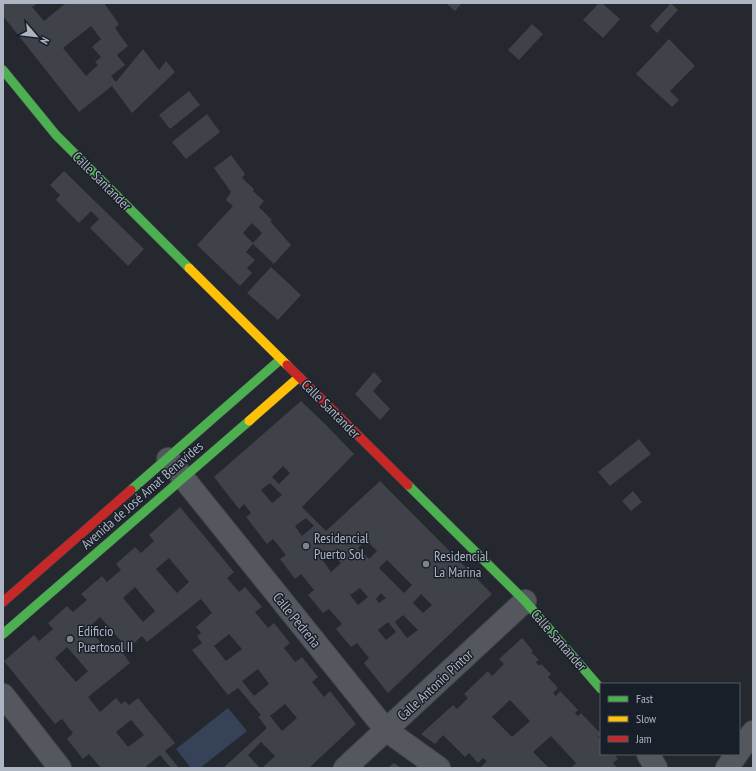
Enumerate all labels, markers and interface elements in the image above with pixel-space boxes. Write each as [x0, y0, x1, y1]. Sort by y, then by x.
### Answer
north arrow [16, 16, 56, 56]
text: N [37, 35, 52, 47]
street label: Calle Santander [69, 148, 135, 214]
street label: Calle Santander [298, 376, 364, 442]
street label: Avenida de José Amat Benavides [77, 437, 207, 553]
place label: Residencial Puerto Sol [314, 529, 369, 563]
marker: Residencial Puerto Sol [301, 541, 311, 551]
place label: Residencial La Marina [434, 547, 489, 581]
marker: Residencial La Marina [421, 559, 431, 569]
street label: Calle Pedreña [269, 589, 325, 651]
street label: Calle Santander [527, 605, 591, 675]
place label: Edificio Puertosol II [78, 622, 133, 656]
marker: Edificio Puertosol II [65, 634, 75, 644]
street label: Calle Antonio Pintor [394, 645, 477, 725]
legend [600, 683, 740, 755]
text: Fast [636, 691, 654, 706]
text: Slow [636, 711, 657, 726]
text: Jam [635, 731, 652, 746]

